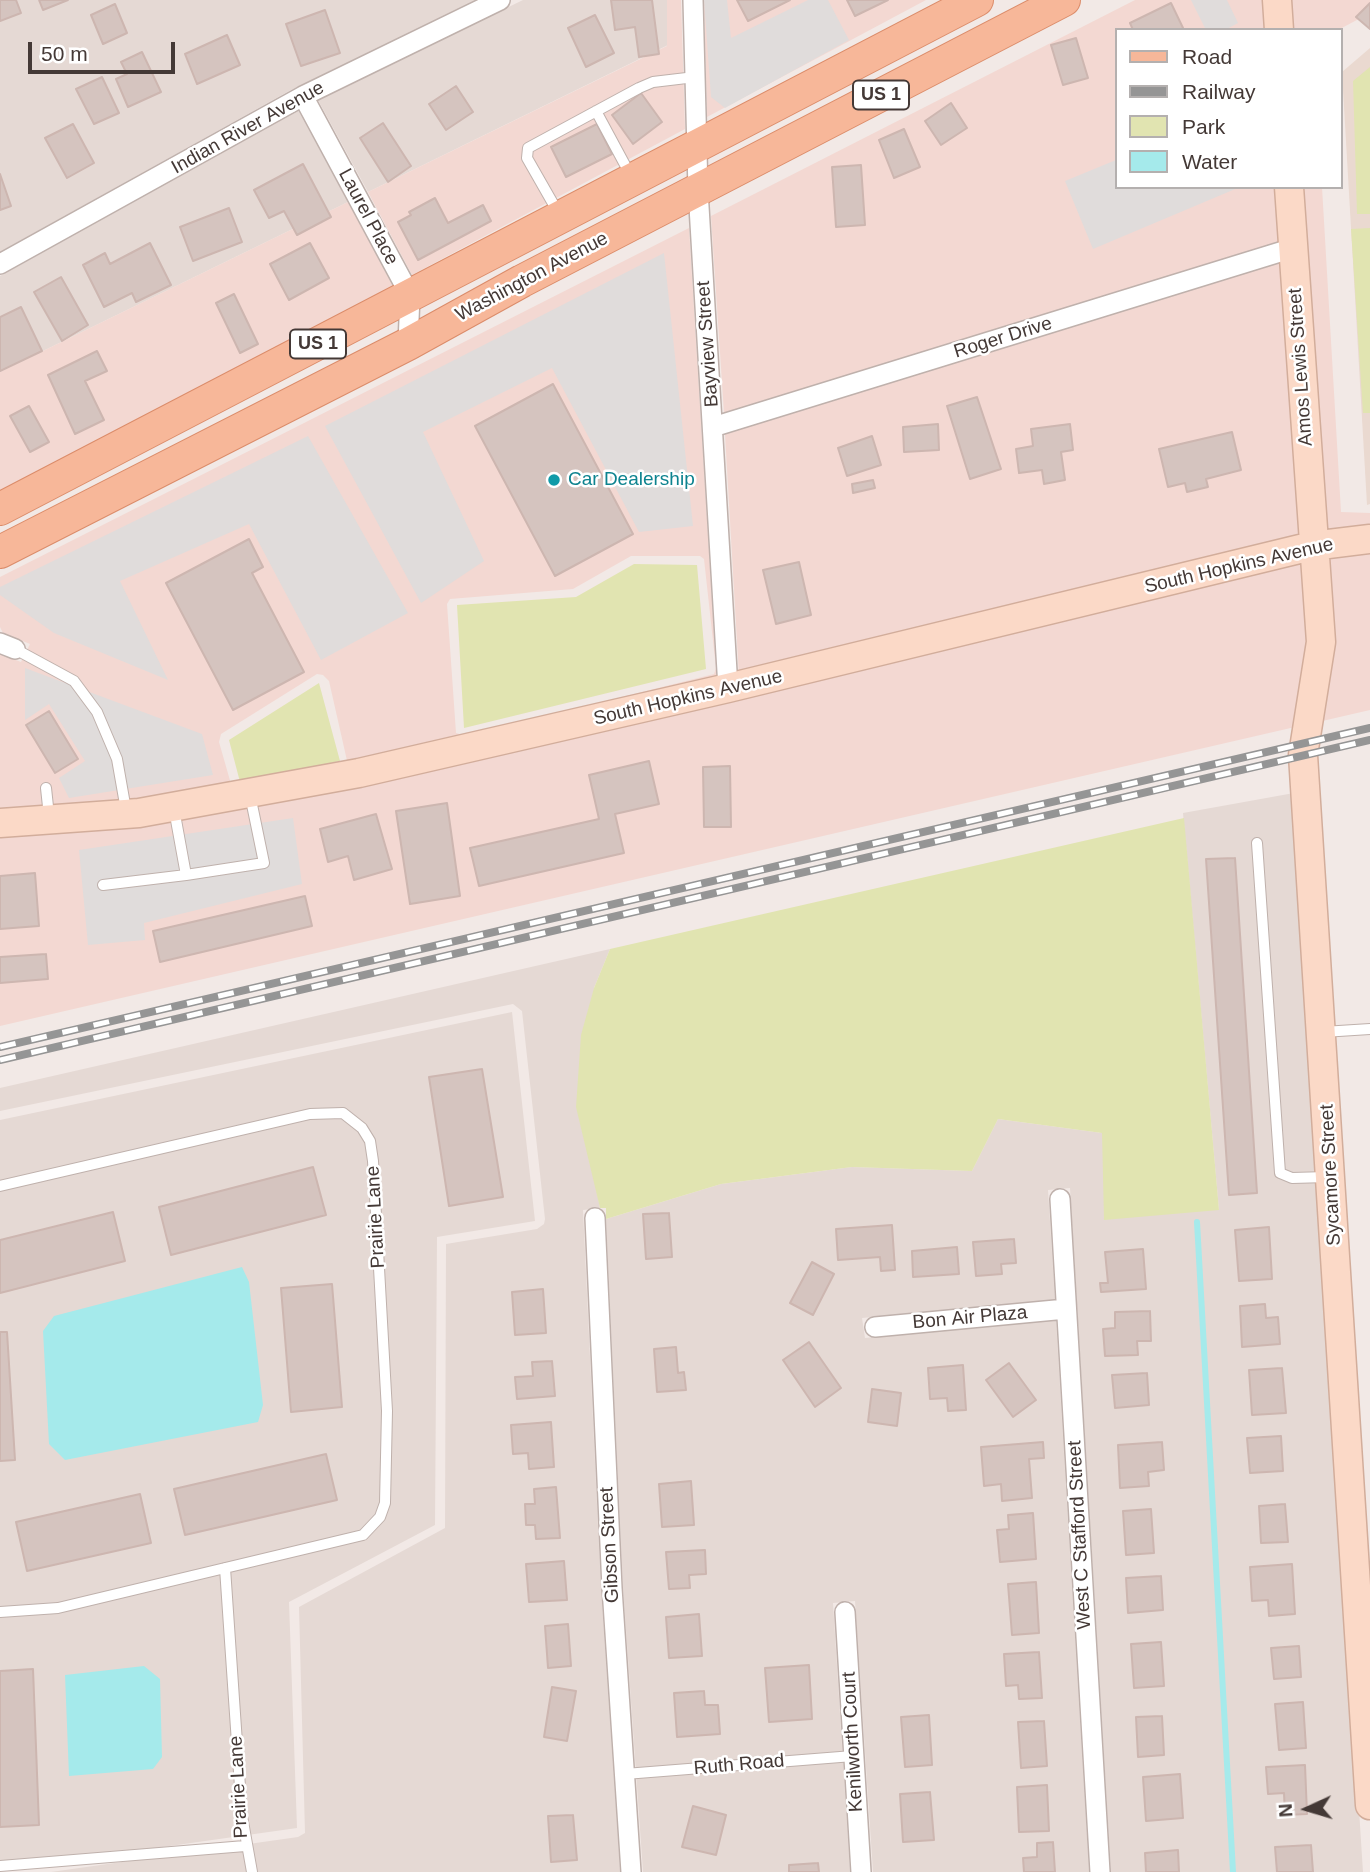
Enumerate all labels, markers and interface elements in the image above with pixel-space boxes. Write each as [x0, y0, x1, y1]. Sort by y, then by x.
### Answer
scale bar [32, 28, 178, 72]
legend [1114, 28, 1342, 189]
text: 50 m [41, 42, 88, 65]
text: Road [1182, 45, 1232, 68]
street label: Indian River Avenue [168, 77, 328, 179]
road number: US 1 [853, 80, 909, 110]
text: Railway [1182, 80, 1256, 103]
text: Park [1182, 115, 1225, 138]
text: Water [1182, 150, 1237, 173]
street label: Laurel Place [333, 165, 403, 269]
street label: Washington Avenue [452, 227, 612, 327]
street label: Bayview Street [692, 280, 724, 408]
street label: Amos Lewis Street [1284, 287, 1318, 447]
street label: Roger Drive [951, 312, 1055, 364]
road number: US 1 [290, 330, 346, 358]
place label: Car Dealership [568, 469, 695, 491]
marker: Car Dealership [546, 472, 562, 488]
street label: South Hopkins Avenue [1142, 533, 1336, 599]
street label: South Hopkins Avenue [591, 665, 785, 731]
street label: Sycamore Street [1316, 1104, 1346, 1246]
street label: Prairie Lane [362, 1165, 390, 1269]
street label: Bon Air Plaza [912, 1302, 1028, 1334]
street label: West C Stafford Street [1064, 1440, 1096, 1630]
street label: Gibson Street [596, 1486, 624, 1604]
street label: Kenilworth Court [838, 1671, 868, 1813]
street label: Prairie Lane [225, 1735, 253, 1839]
street label: Ruth Road [693, 1750, 785, 1780]
north arrow [1272, 1774, 1342, 1844]
text: N [1275, 1803, 1297, 1818]

